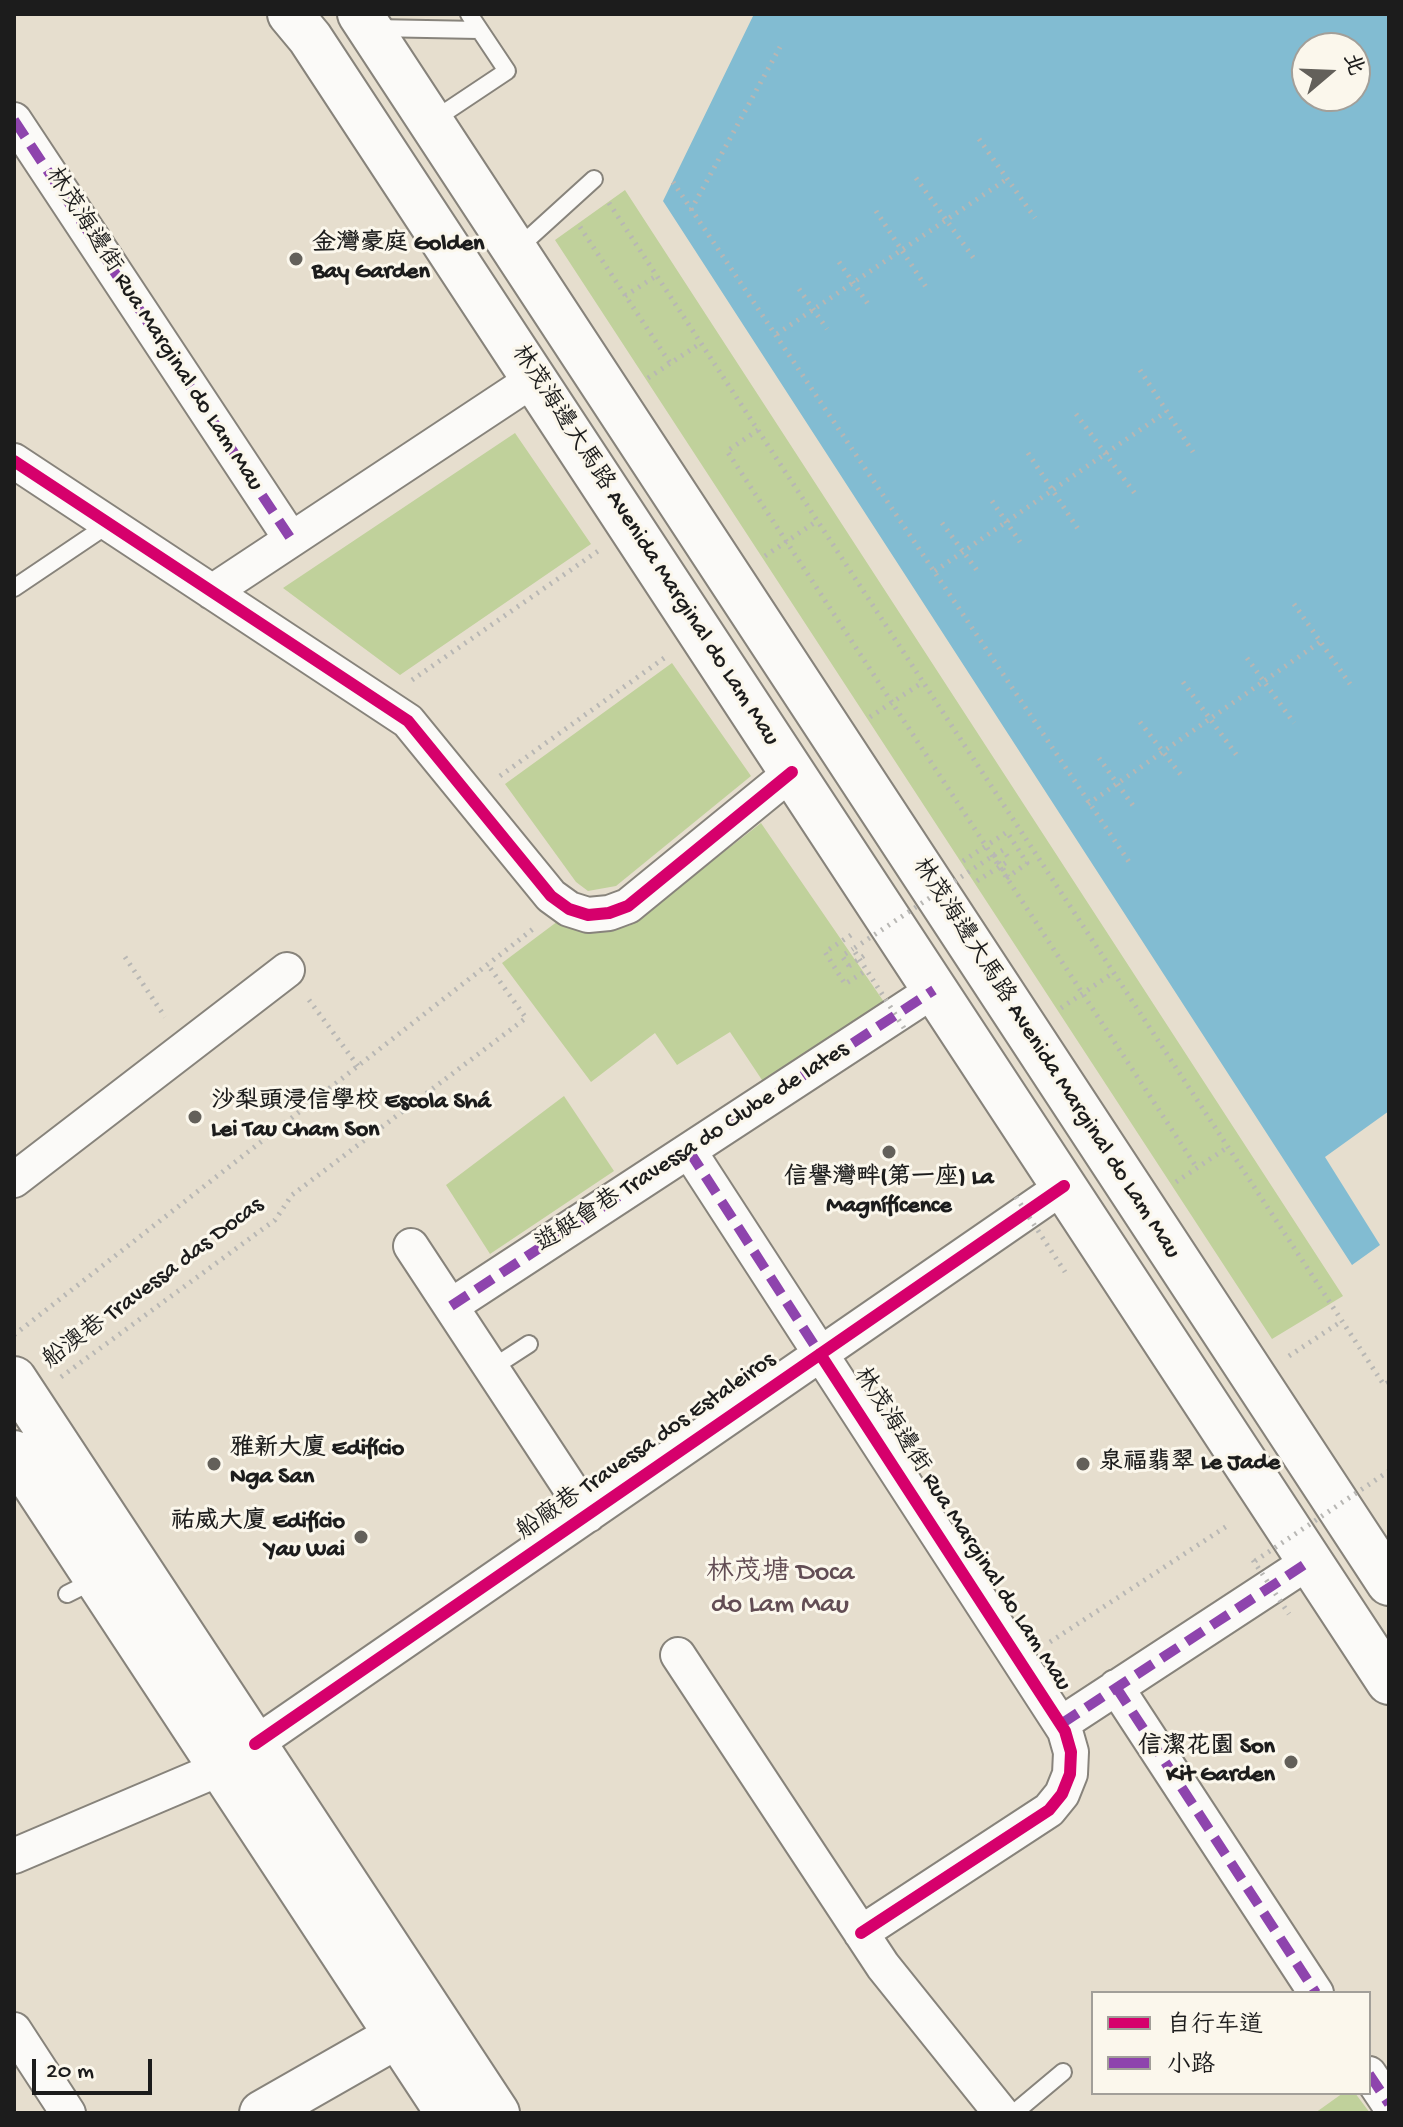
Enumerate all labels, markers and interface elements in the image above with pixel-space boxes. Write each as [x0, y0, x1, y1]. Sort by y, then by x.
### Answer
north arrow [1291, 32, 1371, 112]
text: 北 [1336, 50, 1368, 79]
street label: 林茂海邊街 Rua Marginal do Lam Mau [37, 163, 269, 497]
place label: 金灣豪庭 Golden Bay Garden [312, 231, 484, 287]
marker: 金灣豪庭 Golden Bay Garden [287, 250, 305, 268]
street label: 林茂海邊大馬路 Avenida Marginal do Lam Mau [503, 340, 785, 752]
street label: 林茂海邊大馬路 Avenida Marginal do Lam Mau [904, 853, 1186, 1265]
street label: 遊艇會巷 Travessa do Clube de Iates [531, 1036, 855, 1260]
place label: 沙梨頭浸信學校 Escola Shá Lei Tau Cham Son [211, 1089, 491, 1145]
marker: 沙梨頭浸信學校 Escola Shá Lei Tau Cham Son [186, 1108, 204, 1126]
marker: 信譽灣畔(第一座) La Magnífícence [880, 1143, 898, 1161]
place label: 信譽灣畔(第一座) La Magnífícence [784, 1165, 994, 1221]
street label: 船澳巷 Travessa das Docas [38, 1192, 270, 1376]
street label: 船廠巷 Travessa dos Estaleiros [512, 1347, 782, 1547]
street label: 林茂海邊街 Rua Marginal do Lam Mau [845, 1363, 1077, 1697]
place label: 雅新大廈 Edifício Nga San [230, 1436, 404, 1492]
place label: 泉福翡翠 Le Jade [1099, 1450, 1280, 1478]
marker: 雅新大廈 Edifício Nga San [205, 1455, 223, 1473]
marker: 泉福翡翠 Le Jade [1074, 1455, 1092, 1473]
place label: 祐威大廈 Edifício Yau Wai [171, 1509, 345, 1565]
marker: 祐威大廈 Edifício Yau Wai [352, 1528, 370, 1546]
district label: 林茂塘 Doca do Lam Mau [701, 1558, 859, 1624]
place label: 信潔花園 Son Kit Garden [1138, 1734, 1275, 1790]
marker: 信潔花園 Son Kit Garden [1282, 1753, 1300, 1771]
legend [1091, 1991, 1371, 2095]
text: 自行车道 [1167, 2012, 1263, 2041]
scale bar [36, 2043, 156, 2093]
text: 小路 [1167, 2052, 1215, 2081]
text: 20 m [46, 2058, 94, 2087]

